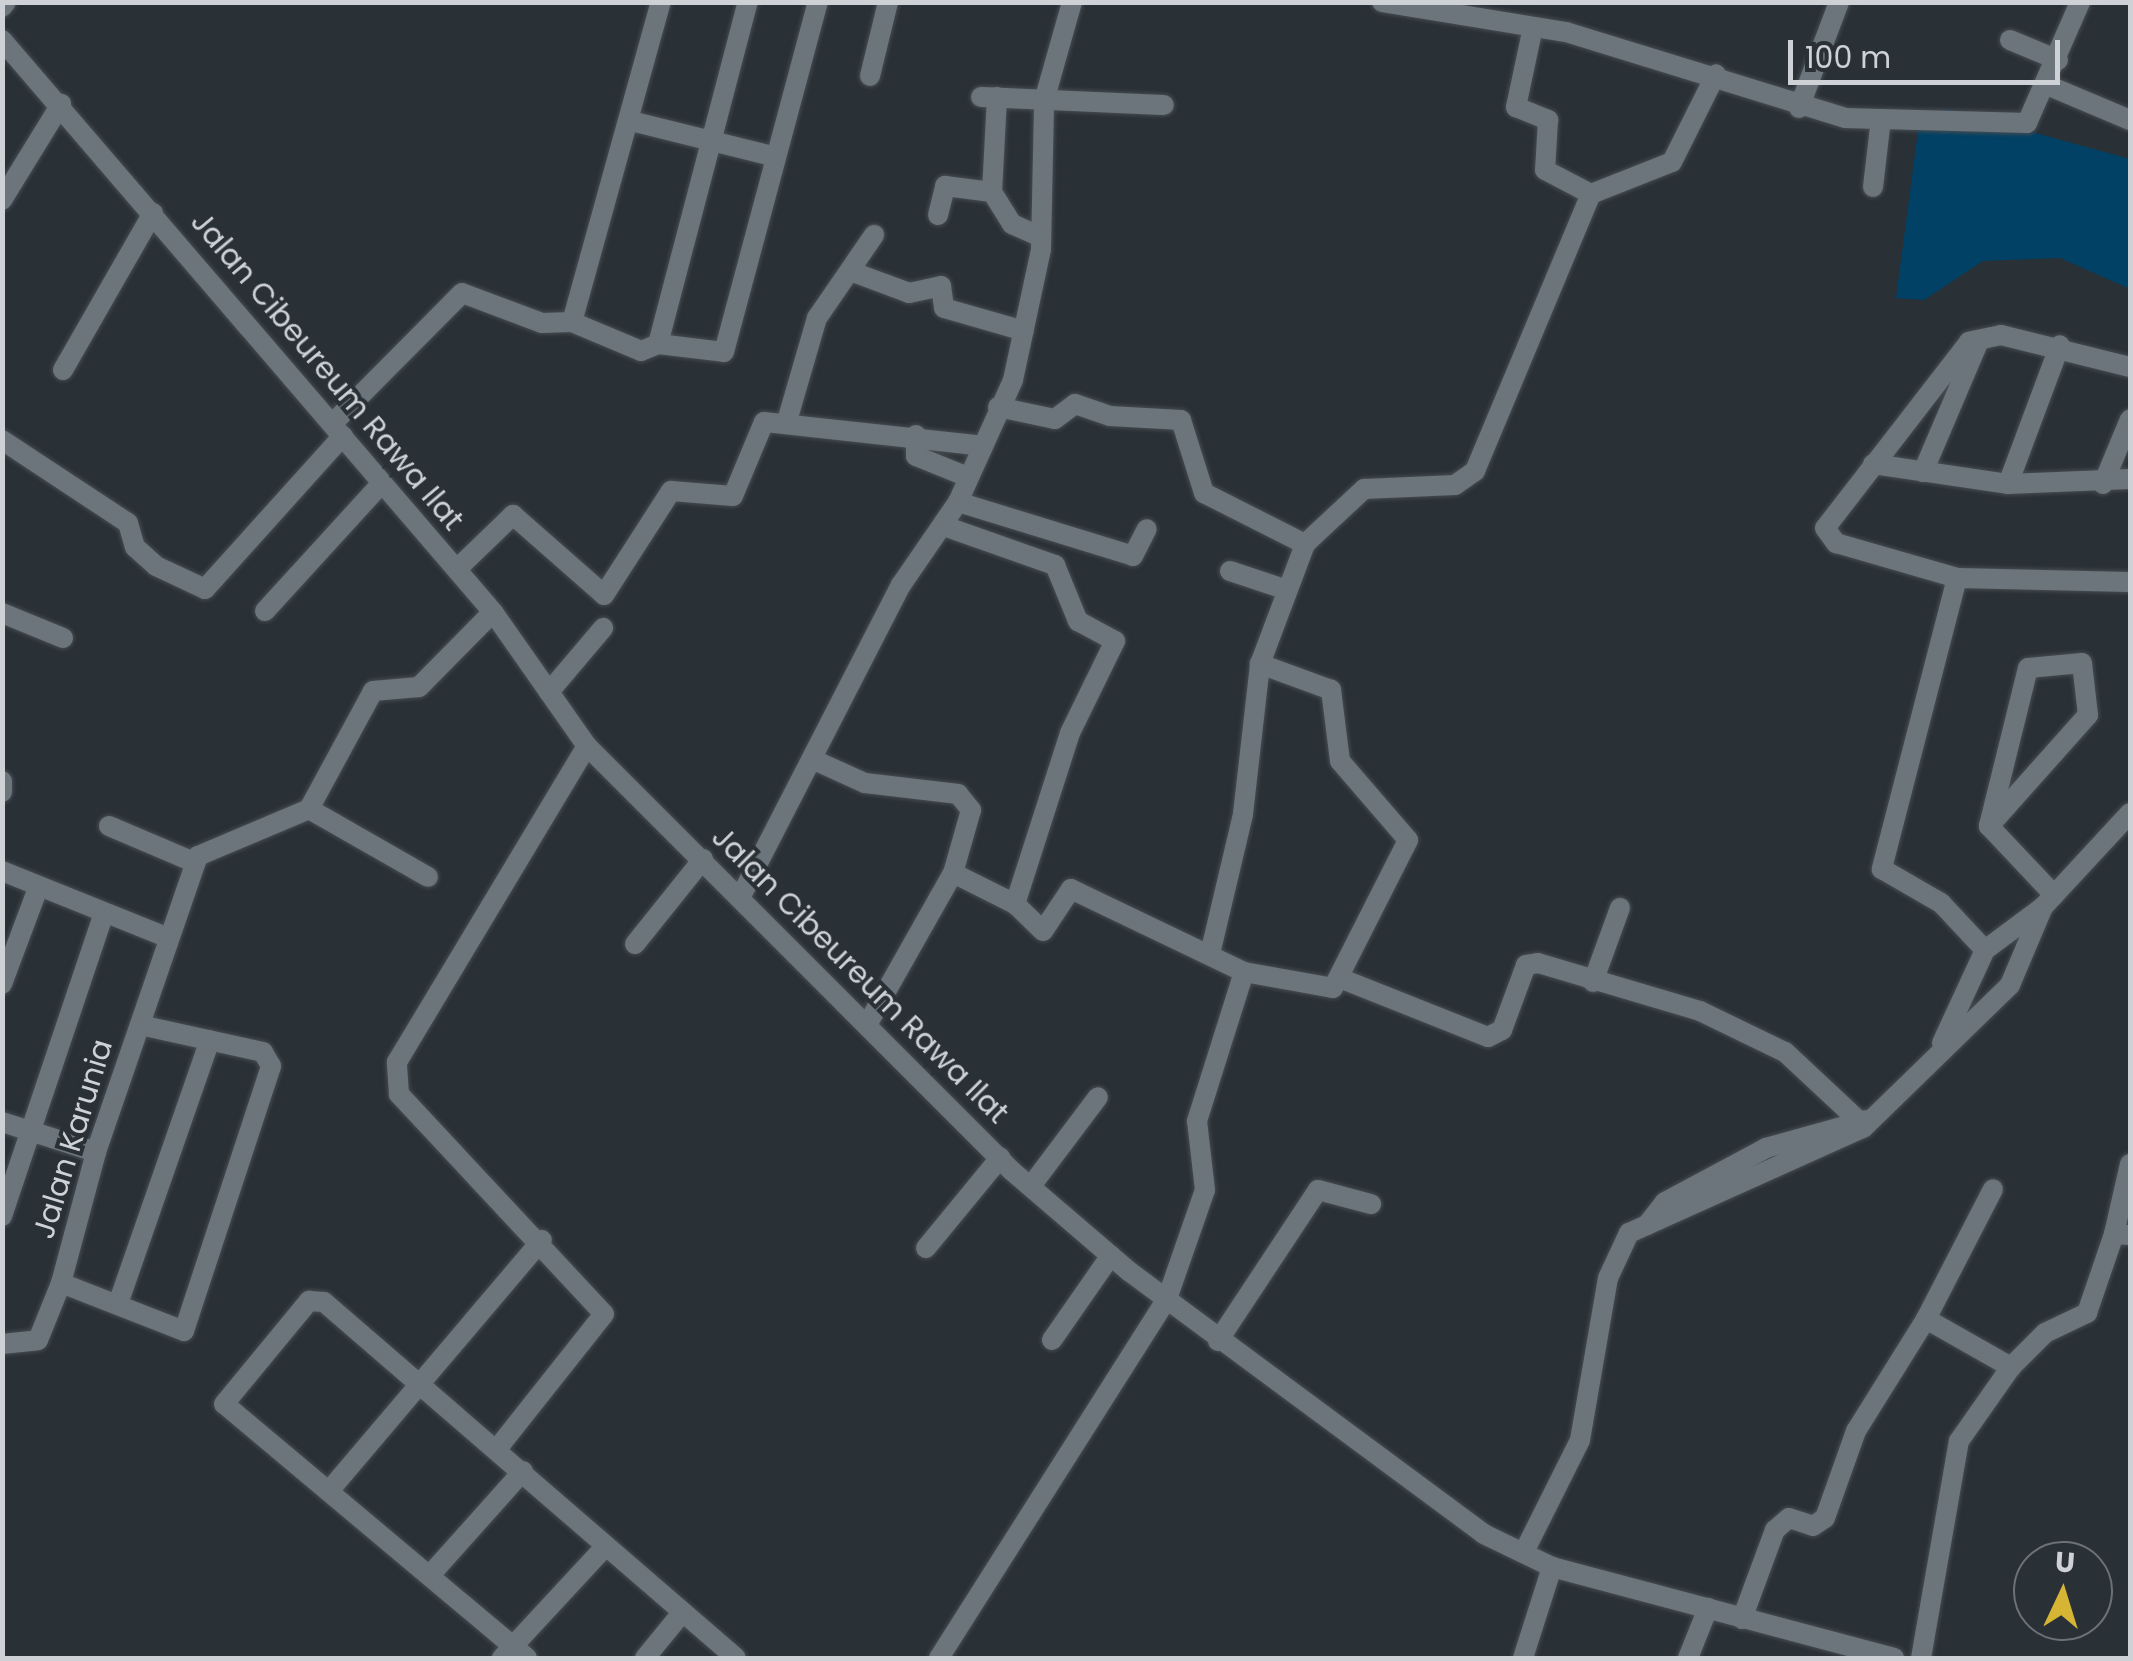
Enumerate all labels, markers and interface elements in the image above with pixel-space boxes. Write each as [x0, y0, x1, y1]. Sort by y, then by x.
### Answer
scale bar [1793, 20, 2066, 82]
text: 100 m [1805, 36, 1891, 79]
street label: Jalan Cibeureum Rawa Ilat [183, 204, 471, 538]
street label: Jalan Cibeureum Rawa Ilat [704, 819, 1016, 1131]
street label: Jalan Karunia [26, 1035, 120, 1243]
north arrow [2013, 1541, 2113, 1641]
text: U [2054, 1542, 2076, 1583]

